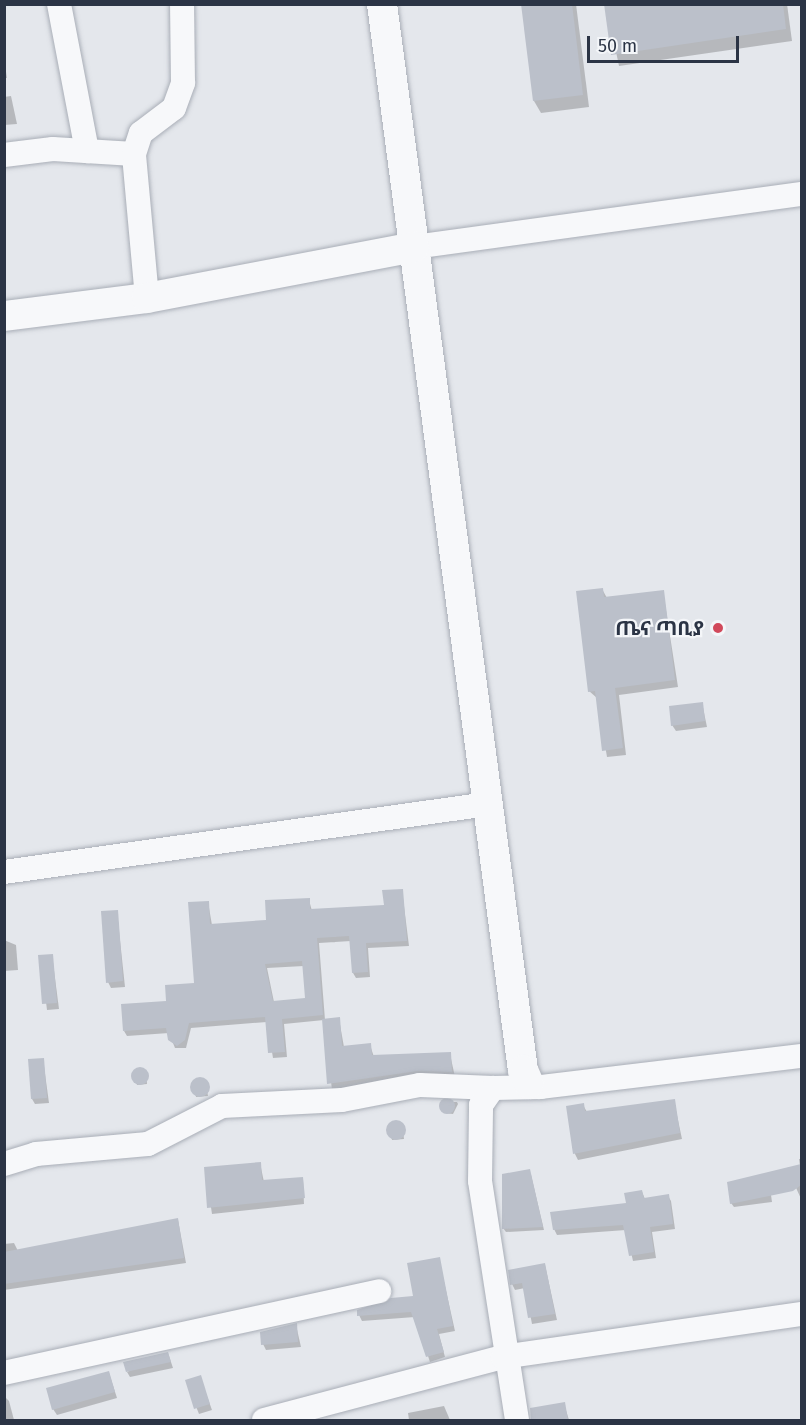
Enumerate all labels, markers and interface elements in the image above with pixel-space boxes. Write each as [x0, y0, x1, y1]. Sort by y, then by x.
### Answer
scale bar [590, 24, 742, 62]
text: 50 m [598, 35, 637, 57]
place label: ጤና ጣቢያ [615, 616, 704, 640]
marker: ጤና ጣቢያ [709, 619, 727, 637]

